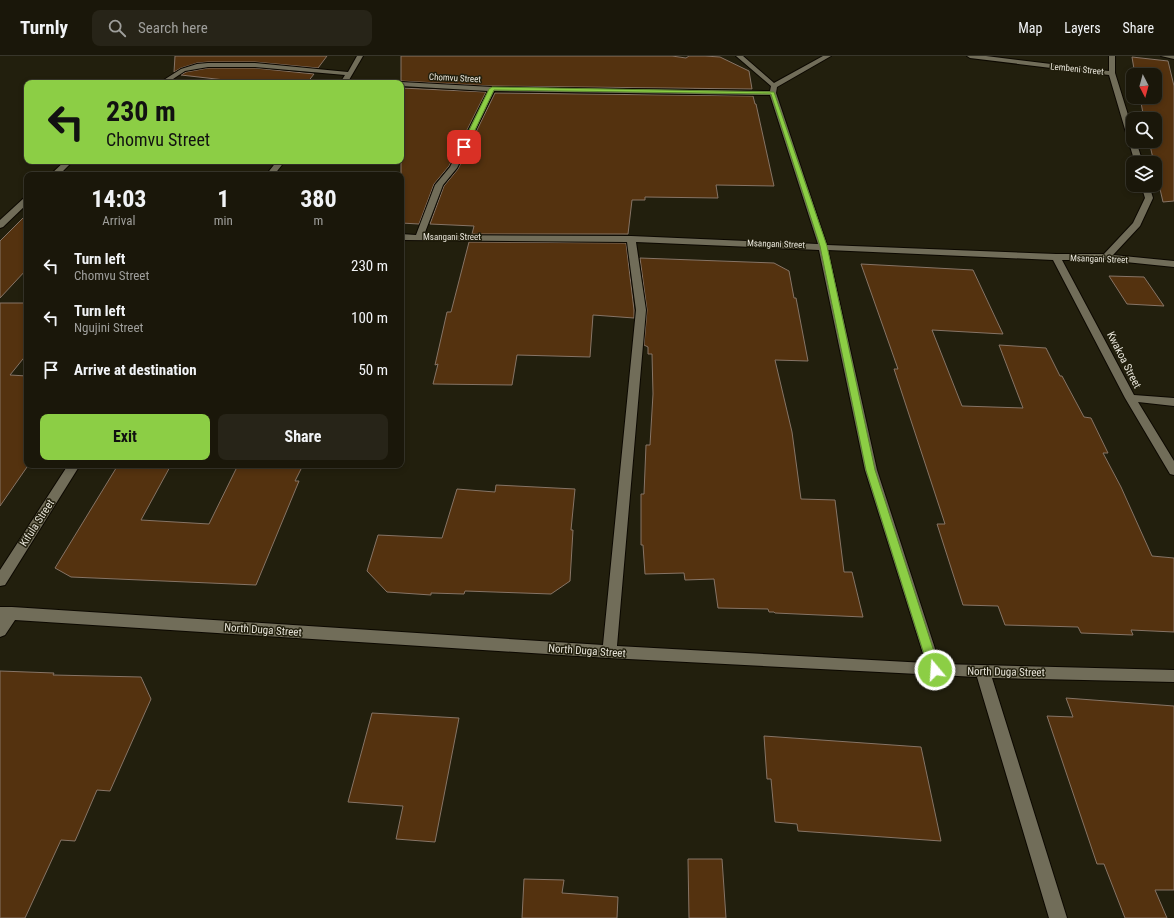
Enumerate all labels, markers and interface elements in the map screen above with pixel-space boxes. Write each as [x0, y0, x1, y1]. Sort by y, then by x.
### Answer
search box [92, 10, 372, 46]
text: Turnly [20, 16, 68, 39]
icon: search [106, 17, 128, 39]
text: Search here [138, 19, 208, 37]
text: Map [1018, 20, 1042, 36]
text: Layers [1064, 20, 1101, 36]
text: Share [1123, 20, 1154, 36]
street label: Lembeni Street [1050, 61, 1104, 77]
north arrow [1126, 68, 1162, 104]
map controls [1126, 68, 1162, 192]
street label: Chomvu Street [429, 72, 482, 84]
text: 230 m [106, 95, 176, 128]
icon: left [40, 96, 92, 148]
button: search [1126, 112, 1162, 148]
text: Chomvu Street [106, 129, 210, 150]
pin [447, 130, 481, 164]
icon: arrive [453, 136, 475, 158]
button: layers [1126, 156, 1162, 192]
text: 14:03 [91, 185, 146, 213]
text: 1 [217, 185, 229, 213]
text: 380 [300, 185, 337, 213]
text: Arrival [102, 213, 135, 228]
text: min [214, 213, 233, 228]
text: m [314, 213, 323, 228]
street label: Msangani Street [423, 232, 481, 242]
street label: Msangani Street [747, 238, 805, 250]
text: Turn left [74, 250, 125, 268]
street label: Msangani Street [1070, 253, 1128, 265]
icon: left [40, 255, 62, 277]
text: 230 m [351, 257, 388, 275]
text: Chomvu Street [74, 268, 149, 283]
text: Turn left [74, 302, 125, 320]
icon: left [40, 307, 62, 329]
text: 100 m [351, 309, 388, 327]
text: Ngujini Street [74, 320, 143, 335]
street label: Kwakoa Street [1104, 329, 1144, 391]
icon: arrive [40, 359, 62, 381]
text: Arrive at destination [74, 361, 197, 379]
text: 50 m [358, 361, 388, 379]
button: Exit [40, 414, 210, 460]
button: Share [218, 414, 388, 460]
street label: Kifula Street [17, 497, 57, 549]
street label: North Duga Street [224, 621, 302, 639]
street label: North Duga Street [548, 642, 626, 660]
position arrow [914, 649, 956, 691]
street label: North Duga Street [967, 665, 1045, 679]

